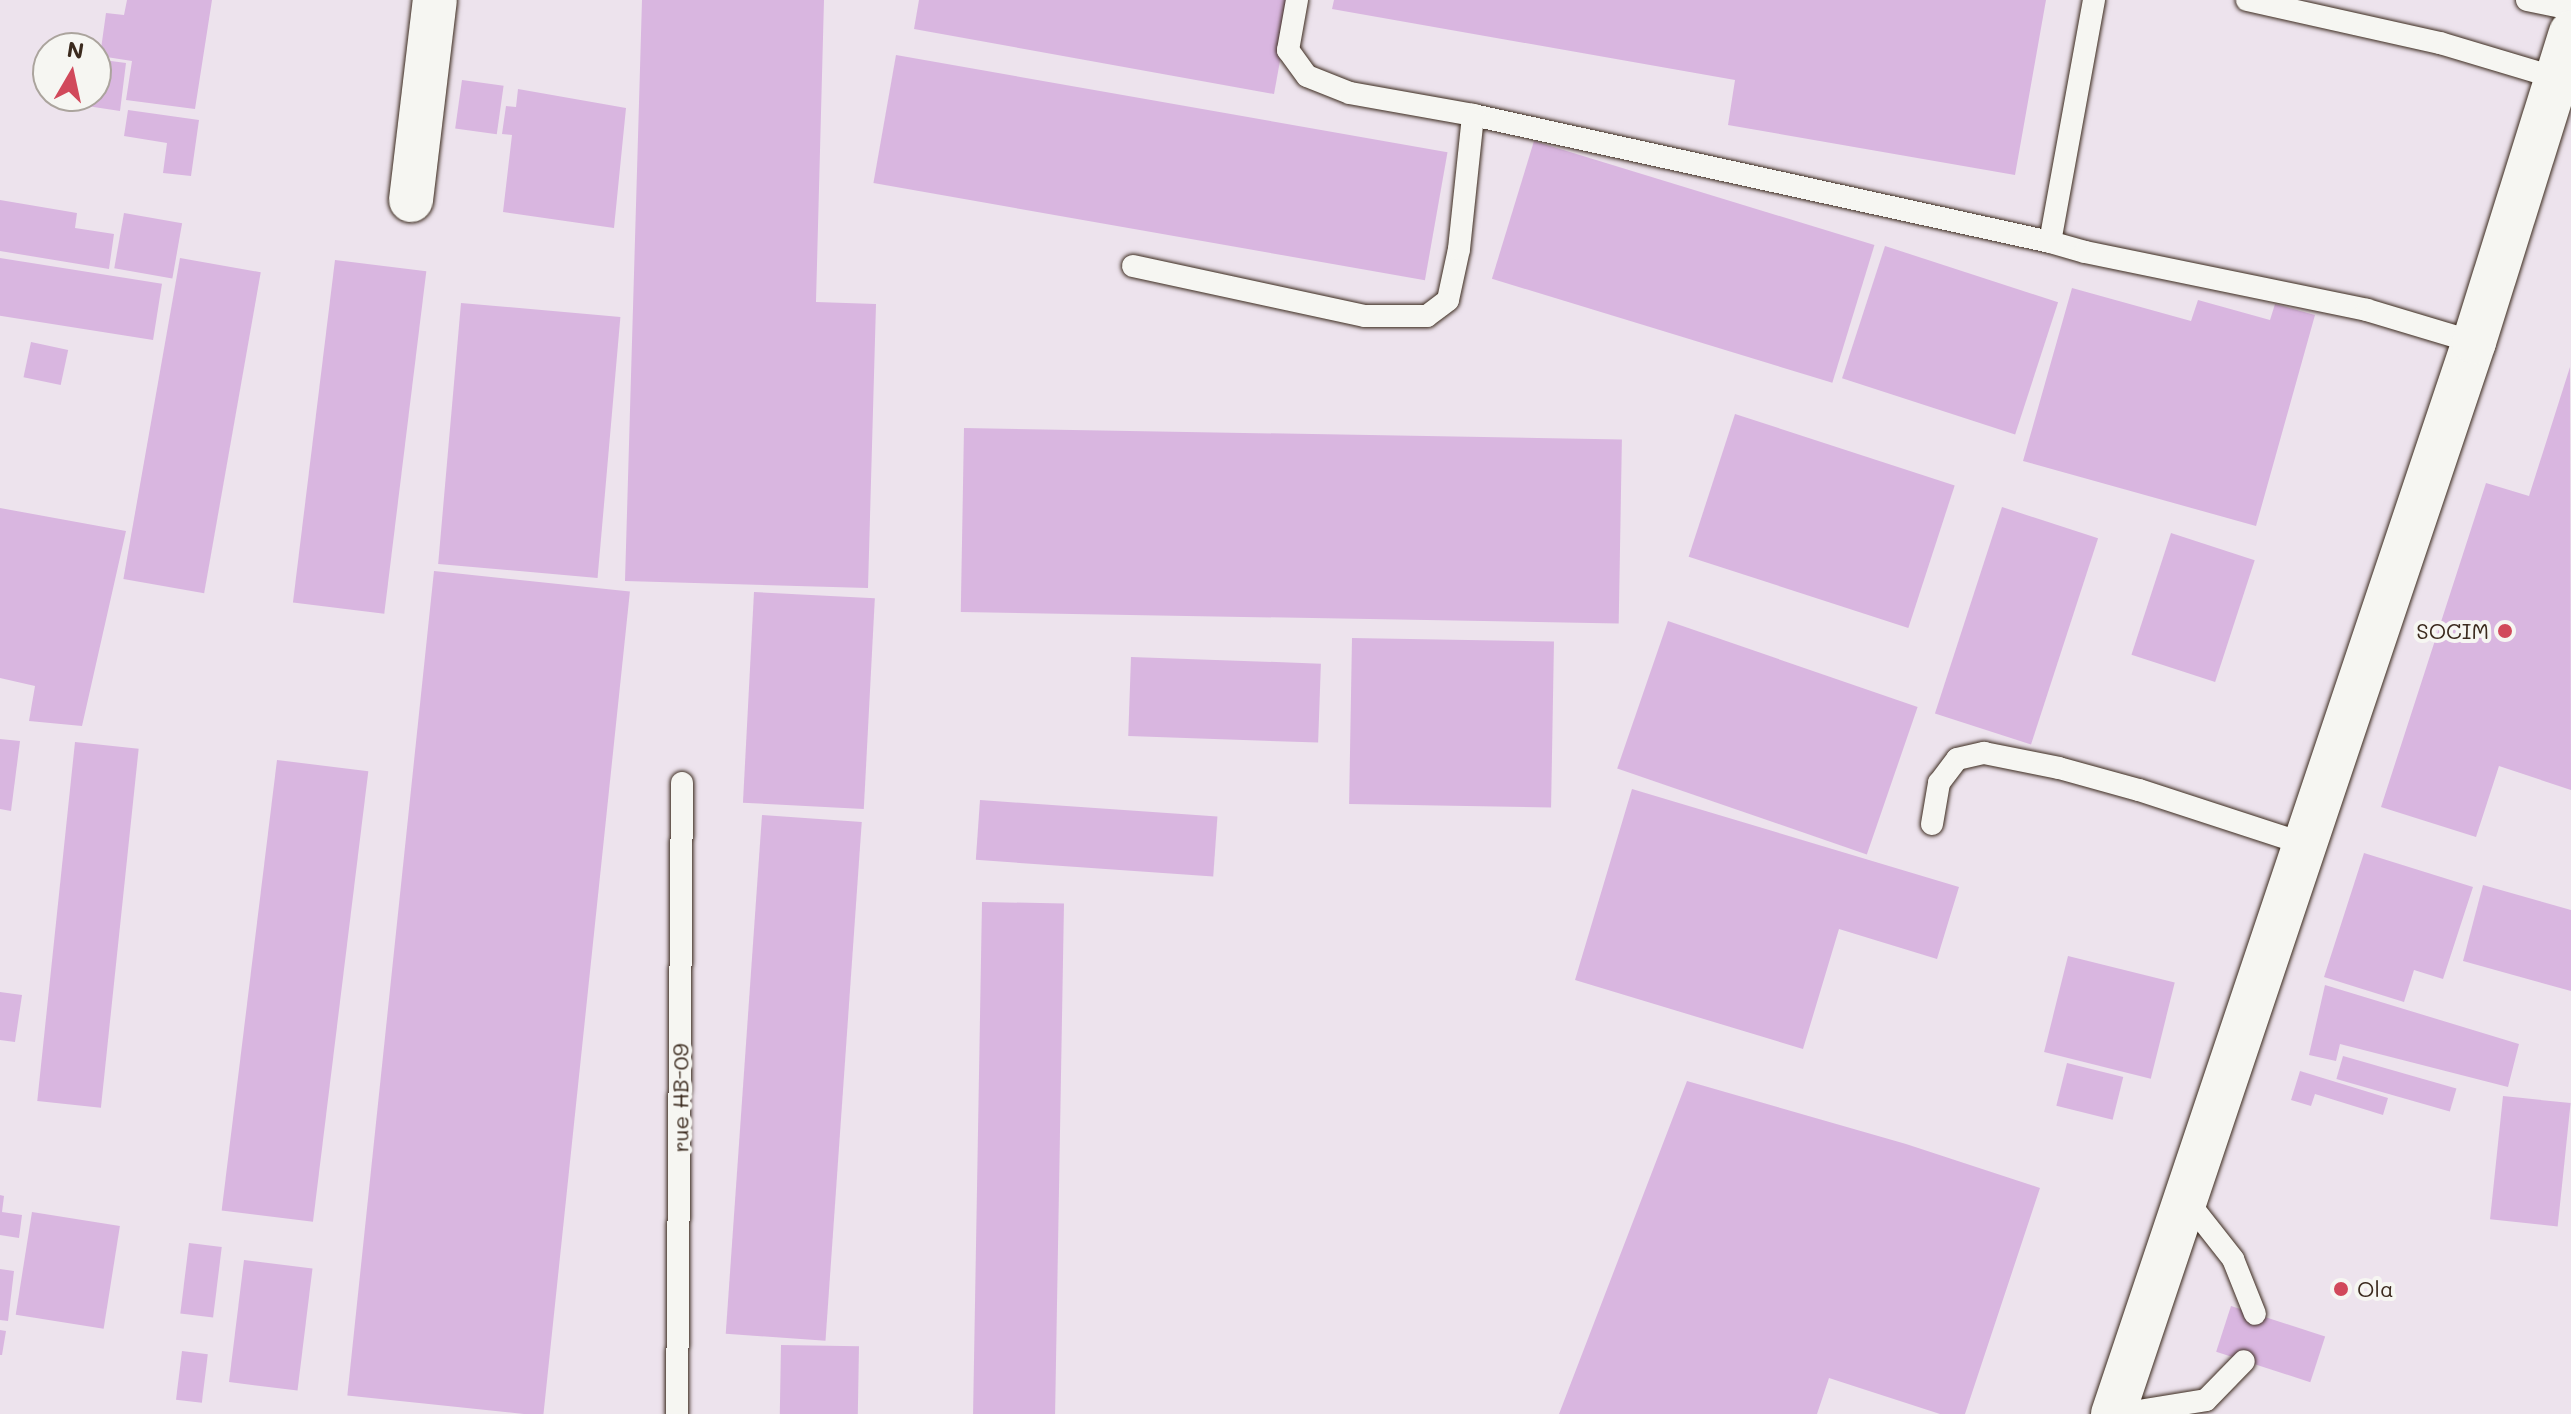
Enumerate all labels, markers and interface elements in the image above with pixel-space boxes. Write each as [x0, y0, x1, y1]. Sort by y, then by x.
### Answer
north arrow [32, 32, 112, 112]
text: N [65, 34, 86, 65]
place label: SOCIM [2416, 618, 2489, 644]
marker: SOCIM [2496, 622, 2514, 640]
street label: rue HB-09 [667, 1044, 693, 1152]
place label: Ola [2357, 1276, 2394, 1302]
marker: Ola [2332, 1280, 2350, 1298]

